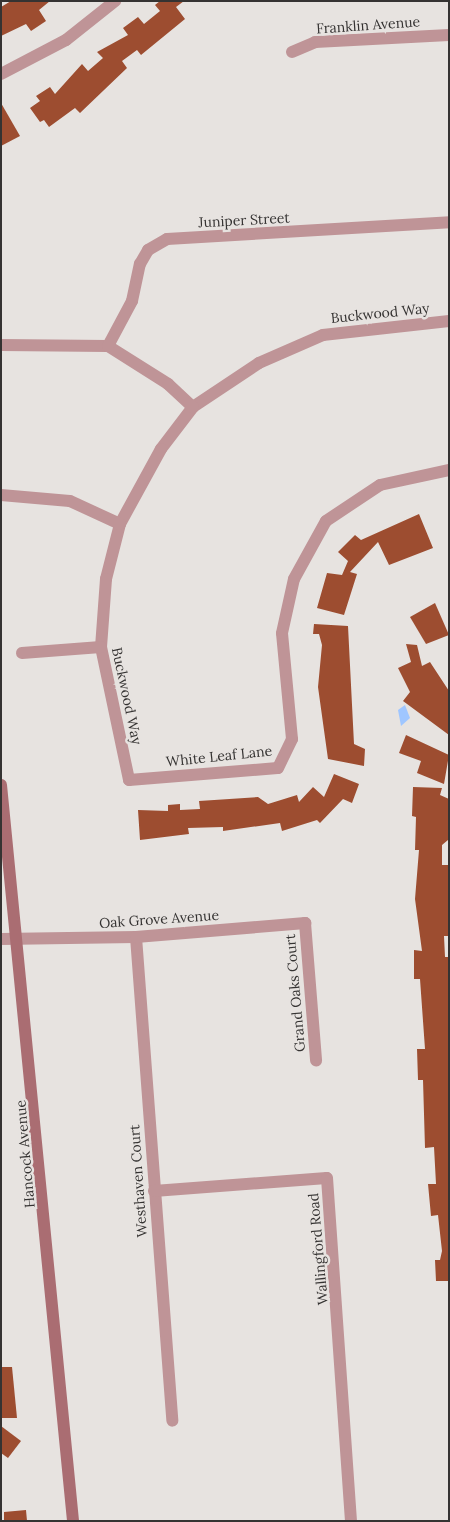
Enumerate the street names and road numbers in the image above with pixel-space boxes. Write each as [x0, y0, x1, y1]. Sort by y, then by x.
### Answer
street label: Franklin Avenue [315, 13, 421, 37]
street label: Juniper Street [198, 209, 290, 231]
street label: Buckwood Way [330, 299, 430, 327]
street label: Buckwood Way [108, 646, 146, 746]
street label: White Leaf Lane [165, 742, 273, 770]
street label: Oak Grove Avenue [99, 906, 219, 932]
street label: Grand Oaks Court [281, 933, 309, 1053]
street label: Hancock Avenue [12, 1099, 38, 1209]
street label: Westhaven Court [126, 1124, 150, 1238]
street label: Wallingford Road [305, 1192, 331, 1306]

